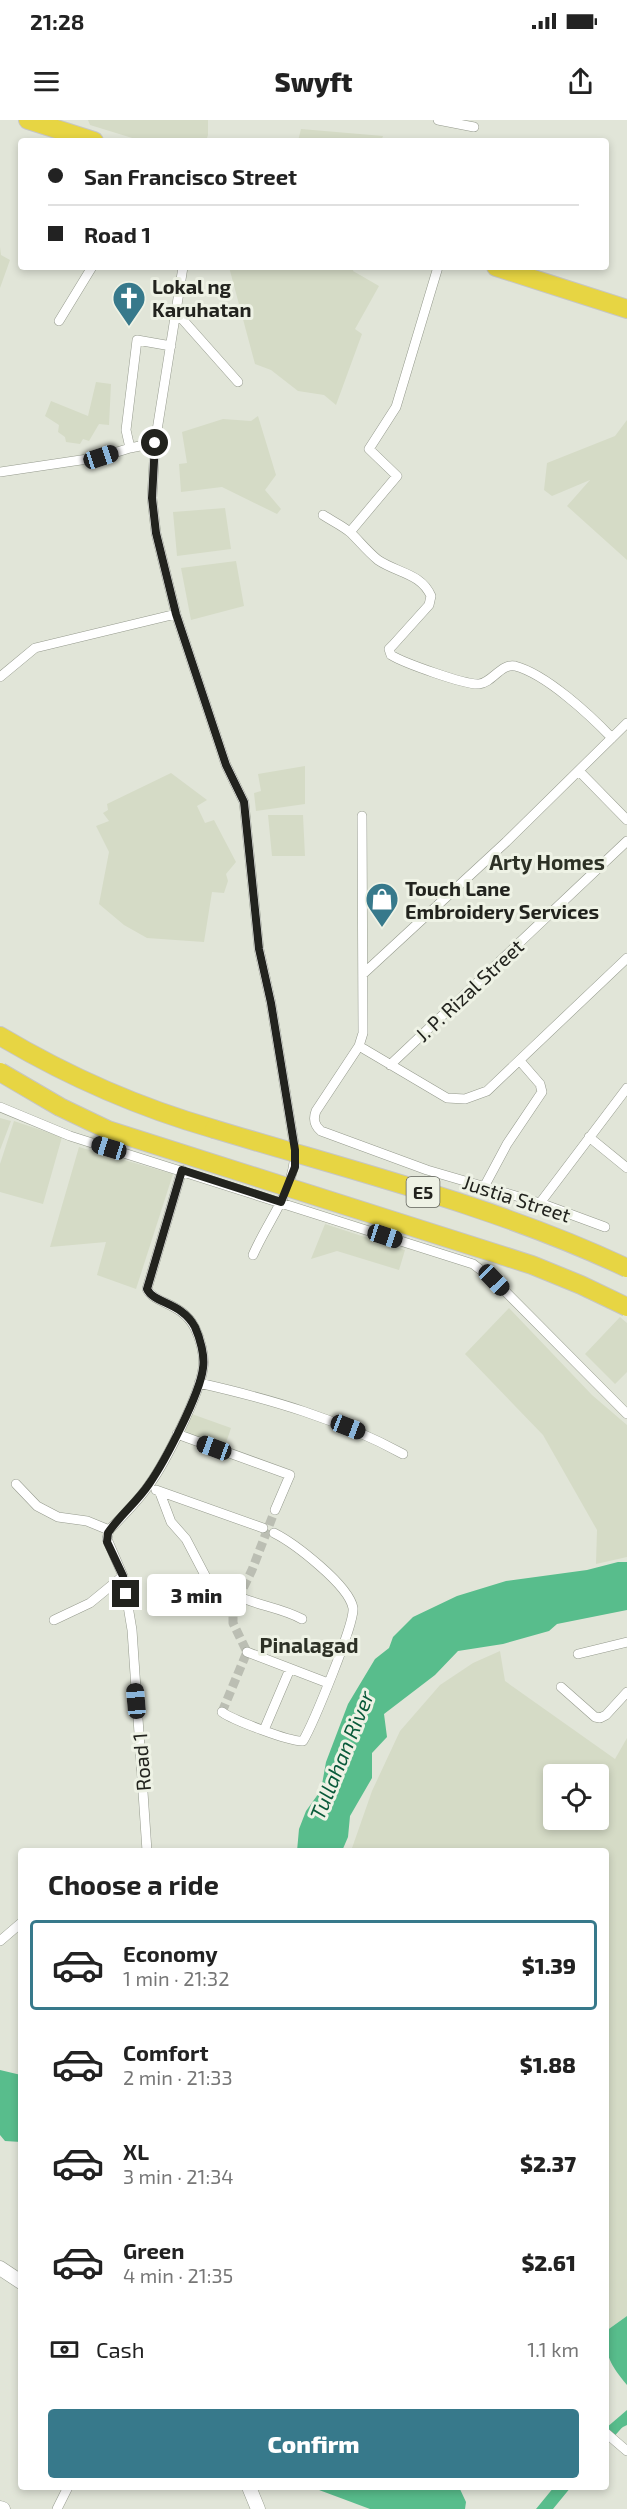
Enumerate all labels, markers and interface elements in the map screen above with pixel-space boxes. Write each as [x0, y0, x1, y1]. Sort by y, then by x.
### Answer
text: 21:28 [30, 8, 84, 34]
icon: menu [30, 65, 63, 98]
text: Swyft [275, 65, 352, 97]
icon: share [564, 65, 597, 98]
text: San Francisco Street [84, 163, 297, 189]
text: Road 1 [84, 221, 151, 247]
place label: Lokal ng Karuhatan [152, 274, 252, 321]
church icon: Lokal ng Karuhatan [111, 280, 147, 327]
route start [141, 429, 168, 456]
car [81, 443, 121, 471]
district label: Arty Homes [489, 849, 605, 875]
place label: Touch Lane Embroidery Services [405, 876, 599, 924]
shop icon: Touch Lane Embroidery Services [364, 881, 400, 928]
street label: J. P. Rizal Street [410, 934, 528, 1046]
car [89, 1134, 129, 1162]
street label: Justia Street [460, 1169, 574, 1227]
road number: E5 [406, 1177, 440, 1207]
car [365, 1222, 405, 1250]
car [475, 1261, 513, 1299]
car [328, 1412, 368, 1442]
car [194, 1433, 234, 1463]
callout: 3 min [147, 1573, 246, 1615]
route end [112, 1580, 139, 1607]
text: 3 min [171, 1583, 222, 1607]
district label: Pinalagad [260, 1632, 358, 1657]
car [125, 1682, 147, 1720]
water label: Tullahan River [304, 1686, 378, 1823]
street label: Road 1 [127, 1732, 155, 1792]
map controls [543, 1764, 609, 1830]
button: locate [543, 1764, 609, 1830]
text: Choose a ride [48, 1868, 219, 1900]
icon: car [51, 1938, 105, 1992]
text: Economy [123, 1940, 218, 1966]
text: $1.39 [522, 1952, 576, 1978]
text: 1 min · 21:32 [123, 1966, 229, 1990]
icon: car [51, 2037, 105, 2091]
text: Comfort [123, 2039, 208, 2065]
text: $1.88 [520, 2051, 576, 2077]
text: 2 min · 21:33 [123, 2065, 233, 2089]
icon: car [51, 2136, 105, 2190]
text: XL [123, 2138, 149, 2164]
text: $2.37 [520, 2150, 576, 2176]
text: 3 min · 21:34 [123, 2164, 234, 2188]
icon: car [51, 2235, 105, 2289]
text: Green [123, 2237, 185, 2263]
text: $2.61 [521, 2249, 576, 2275]
text: 4 min · 21:35 [123, 2263, 233, 2287]
icon: cash [48, 2333, 81, 2366]
text: Cash [96, 2336, 145, 2362]
text: 1.1 km [527, 2337, 579, 2361]
button: Confirm [48, 2409, 579, 2478]

